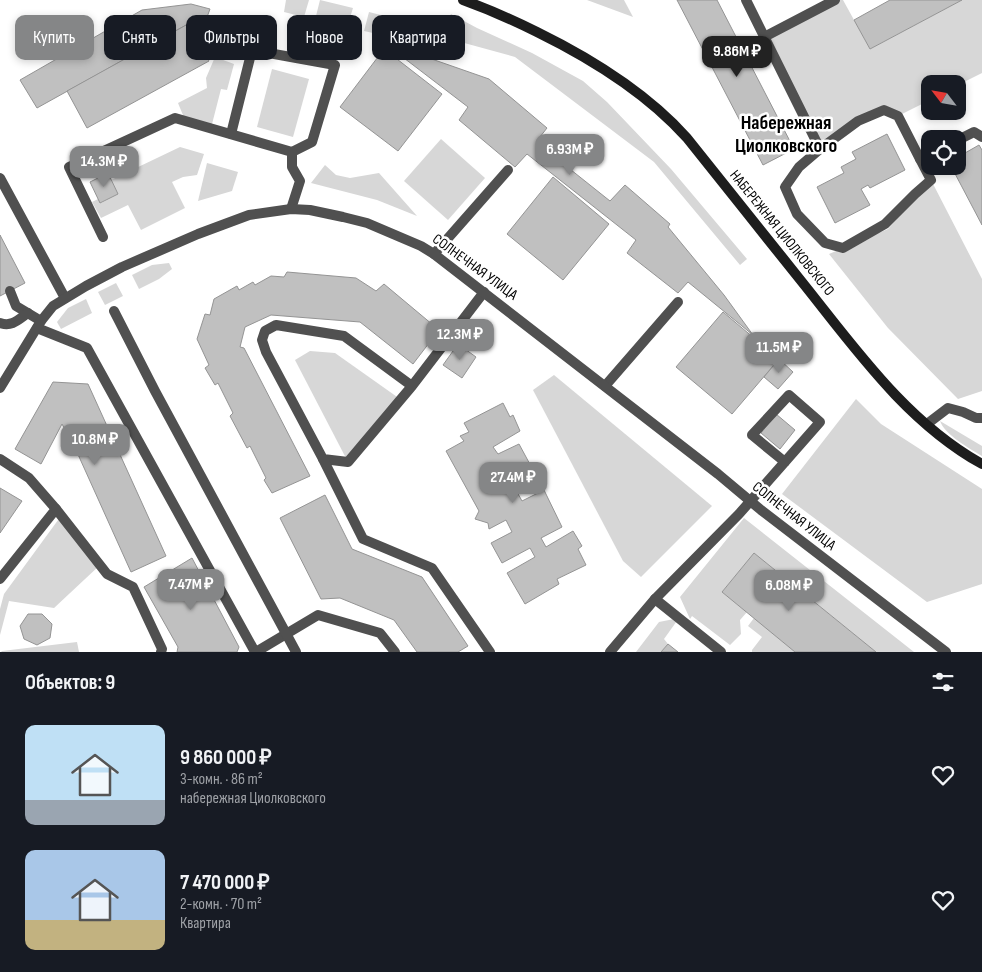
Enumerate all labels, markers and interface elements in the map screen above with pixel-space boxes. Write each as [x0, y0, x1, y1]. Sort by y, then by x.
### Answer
chip: Купить [15, 15, 94, 60]
chip: Снять [104, 15, 176, 60]
chip: Фильтры [186, 15, 277, 60]
chip: Новое [287, 15, 362, 60]
chip: Квартира [372, 15, 465, 60]
pin: 9.86M ₽ [691, 36, 783, 78]
text: 9.86M ₽ [713, 42, 761, 61]
north arrow [921, 75, 966, 120]
map controls [921, 75, 966, 175]
district label: Набережная Циолковского [735, 111, 837, 158]
button: locate [921, 130, 966, 175]
pin: 6.93M ₽ [524, 134, 616, 176]
text: 6.93M ₽ [546, 140, 594, 159]
pin: 14.3M ₽ [58, 146, 150, 188]
text: 14.3M ₽ [81, 152, 127, 171]
street label: НАБЕРЕЖНАЯ ЦИОЛКОВСКОГО [725, 166, 839, 300]
street label: СОЛНЕЧНАЯ УЛИЦА [429, 230, 522, 305]
pin: 12.3M ₽ [414, 318, 506, 361]
text: 12.3M ₽ [437, 325, 483, 344]
pin: 11.5M ₽ [733, 332, 825, 374]
text: 11.5M ₽ [756, 338, 802, 357]
pin: 10.8M ₽ [49, 424, 141, 466]
text: 10.8M ₽ [72, 430, 118, 449]
pin: 27.4M ₽ [467, 462, 559, 504]
text: 27.4M ₽ [490, 468, 536, 487]
street label: СОЛНЕЧНАЯ УЛИЦА [748, 477, 840, 555]
pin: 7.47M ₽ [145, 568, 237, 611]
pin: 6.08M ₽ [743, 570, 835, 612]
text: 7.47M ₽ [168, 575, 214, 594]
text: 6.08M ₽ [765, 576, 813, 595]
icon: filters [929, 668, 957, 696]
text: Объектов: 9 [25, 670, 115, 695]
icon: home [65, 745, 125, 805]
text: 9 860 000 ₽ [180, 745, 272, 770]
icon: heart [929, 761, 957, 789]
text: 3-комн. · 86 m² [180, 770, 263, 789]
text: набережная Циолковского [180, 789, 326, 808]
icon: home [65, 870, 125, 930]
text: 7 470 000 ₽ [180, 870, 270, 895]
icon: heart [929, 886, 957, 914]
text: 2-комн. · 70 m² [180, 895, 262, 914]
text: Квартира [180, 914, 231, 933]

